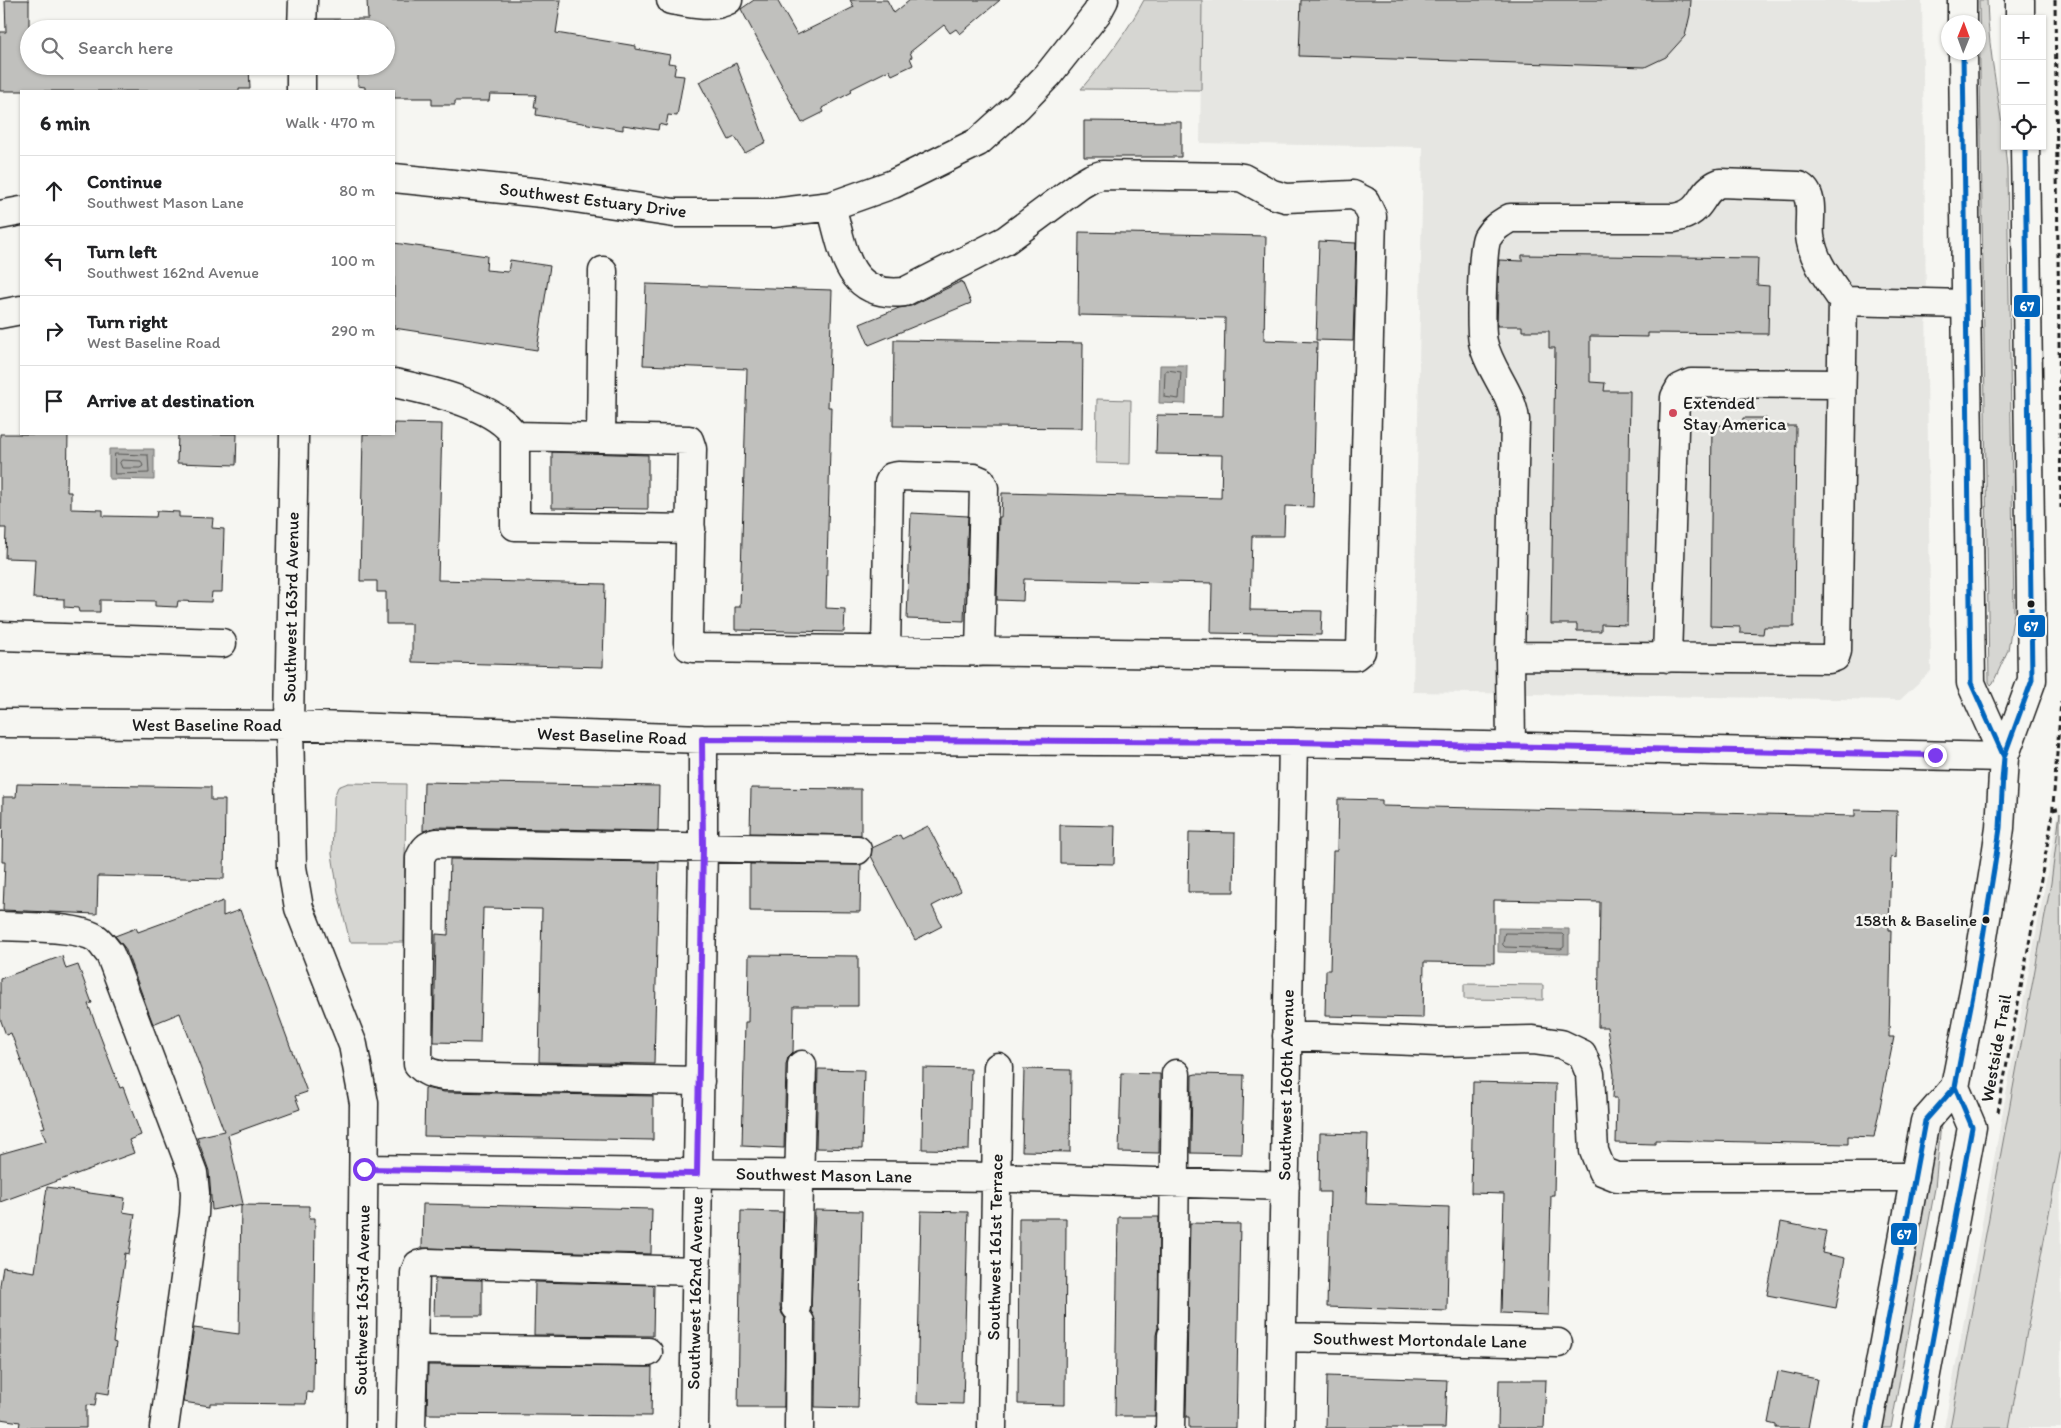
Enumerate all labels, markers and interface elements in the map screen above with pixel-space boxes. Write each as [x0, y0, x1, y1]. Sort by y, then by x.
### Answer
north arrow [1941, 15, 1986, 60]
map controls [2001, 15, 2046, 150]
button: + [2001, 15, 2046, 60]
search box [20, 20, 395, 75]
icon: search [38, 34, 66, 62]
text: Search here [78, 36, 173, 59]
button: − [2001, 60, 2046, 105]
button: locate [2001, 105, 2046, 150]
text: 6 min [40, 110, 90, 135]
text: Walk · 470 m [285, 113, 375, 132]
text: Continue [87, 170, 162, 193]
icon: ahead [40, 177, 68, 205]
street label: Southwest Estuary Drive [498, 178, 688, 222]
text: 80 m [339, 181, 375, 200]
text: Southwest Mason Lane [87, 193, 244, 212]
text: Turn left [87, 240, 157, 263]
icon: left [40, 247, 68, 275]
text: 100 m [331, 251, 375, 270]
text: Southwest 162nd Avenue [87, 263, 259, 282]
line badge: 67 [2013, 294, 2041, 318]
text: 67 [2020, 298, 2034, 315]
text: Turn right [87, 310, 168, 333]
icon: right [40, 317, 68, 345]
text: 290 m [331, 321, 375, 340]
text: West Baseline Road [87, 333, 221, 352]
icon: arrive [40, 387, 68, 415]
text: Arrive at destination [87, 389, 254, 412]
place label: Extended Stay America [1683, 392, 1787, 435]
marker: Extended Stay America [1667, 407, 1679, 419]
street label: Southwest 163rd Avenue [278, 511, 304, 703]
unlabelled marker [2026, 599, 2036, 609]
line badge: 67 [2017, 614, 2046, 638]
text: 67 [2024, 618, 2038, 635]
street label: West Baseline Road [132, 714, 282, 736]
street label: West Baseline Road [537, 722, 688, 750]
route end [1924, 744, 1947, 767]
place label: 158th & Baseline [1855, 910, 1977, 930]
marker: 158th & Baseline [1981, 915, 1991, 925]
street label: Southwest 160th Avenue [1273, 989, 1299, 1181]
street label: Westside Trail [1976, 992, 2016, 1104]
street label: Southwest 161st Terrace [982, 1153, 1008, 1341]
route start [353, 1158, 376, 1181]
street label: Southwest Mason Lane [736, 1162, 912, 1188]
street label: Southwest 162nd Avenue [682, 1196, 708, 1390]
street label: Southwest 163rd Avenue [349, 1204, 375, 1396]
line badge: 67 [1890, 1222, 1918, 1246]
text: 67 [1897, 1226, 1911, 1243]
street label: Southwest Mortondale Lane [1313, 1327, 1527, 1353]

